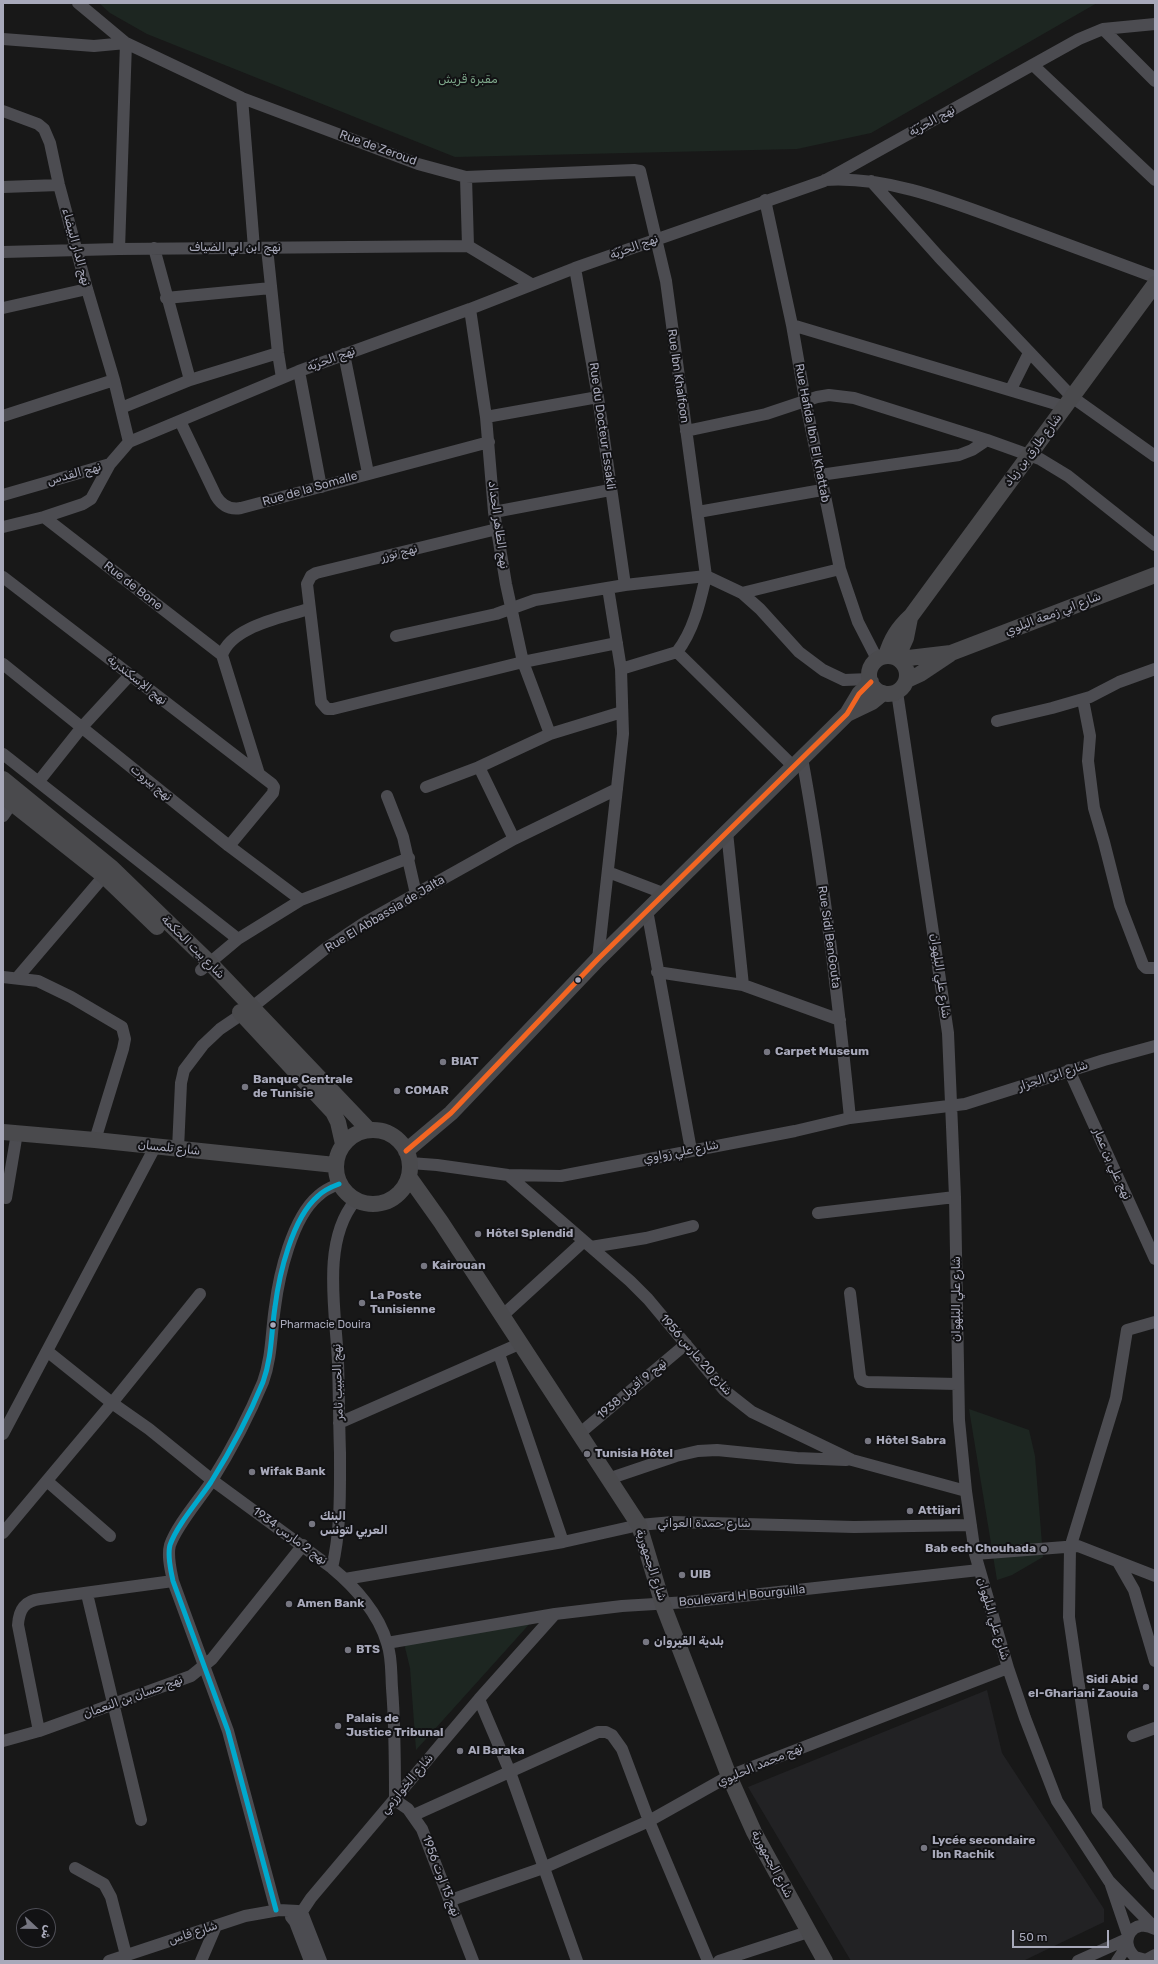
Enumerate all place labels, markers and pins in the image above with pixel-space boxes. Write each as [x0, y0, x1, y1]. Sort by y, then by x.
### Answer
unlabelled marker [573, 975, 583, 985]
place label: Carpet Museum [775, 1045, 869, 1059]
marker: Carpet Museum [762, 1047, 772, 1057]
place label: BIAT [451, 1055, 479, 1069]
marker: BIAT [438, 1057, 448, 1067]
place label: Banque Centrale de Tunisie [253, 1073, 353, 1101]
marker: Banque Centrale de Tunisie [240, 1082, 250, 1092]
place label: COMAR [405, 1084, 449, 1098]
marker: COMAR [392, 1086, 402, 1096]
place label: Hôtel Splendid [486, 1227, 573, 1241]
marker: Hôtel Splendid [473, 1229, 483, 1239]
place label: Kairouan [432, 1259, 486, 1273]
marker: Kairouan [419, 1261, 429, 1271]
place label: La Poste Tunisienne [370, 1289, 436, 1317]
marker: La Poste Tunisienne [357, 1298, 367, 1308]
place label: Pharmacie Douira [280, 1318, 371, 1332]
marker: Pharmacie Douira [268, 1320, 278, 1330]
place label: Hôtel Sabra [876, 1434, 946, 1448]
marker: Hôtel Sabra [863, 1436, 873, 1446]
place label: Tunisia Hôtel [595, 1447, 673, 1461]
marker: Tunisia Hôtel [582, 1449, 592, 1459]
place label: Wifak Bank [260, 1465, 326, 1479]
marker: Wifak Bank [247, 1467, 257, 1477]
place label: Attijari [918, 1504, 960, 1518]
marker: Attijari [905, 1506, 915, 1516]
place label: البنك العربي لتونس [320, 1510, 388, 1538]
marker: البنك العربي لتونس [307, 1519, 317, 1529]
place label: Bab ech Chouhada [925, 1542, 1036, 1556]
marker: Bab ech Chouhada [1039, 1544, 1049, 1554]
place label: UIB [690, 1568, 711, 1582]
marker: UIB [677, 1570, 687, 1580]
place label: Amen Bank [297, 1597, 364, 1611]
marker: Amen Bank [284, 1599, 294, 1609]
place label: بلدية القيروان [654, 1635, 724, 1649]
marker: بلدية القيروان [641, 1637, 651, 1647]
place label: BTS [356, 1643, 380, 1657]
marker: BTS [343, 1645, 353, 1655]
place label: Sidi Abid el-Ghariani Zaouia [1028, 1673, 1138, 1701]
marker: Sidi Abid el-Ghariani Zaouia [1141, 1682, 1151, 1692]
place label: Palais de Justice Tribunal [346, 1712, 443, 1740]
marker: Palais de Justice Tribunal [333, 1721, 343, 1731]
place label: Al Baraka [468, 1744, 525, 1758]
marker: Al Baraka [455, 1746, 465, 1756]
place label: Lycée secondaire Ibn Rachik [932, 1834, 1035, 1862]
marker: Lycée secondaire Ibn Rachik [919, 1843, 929, 1853]

